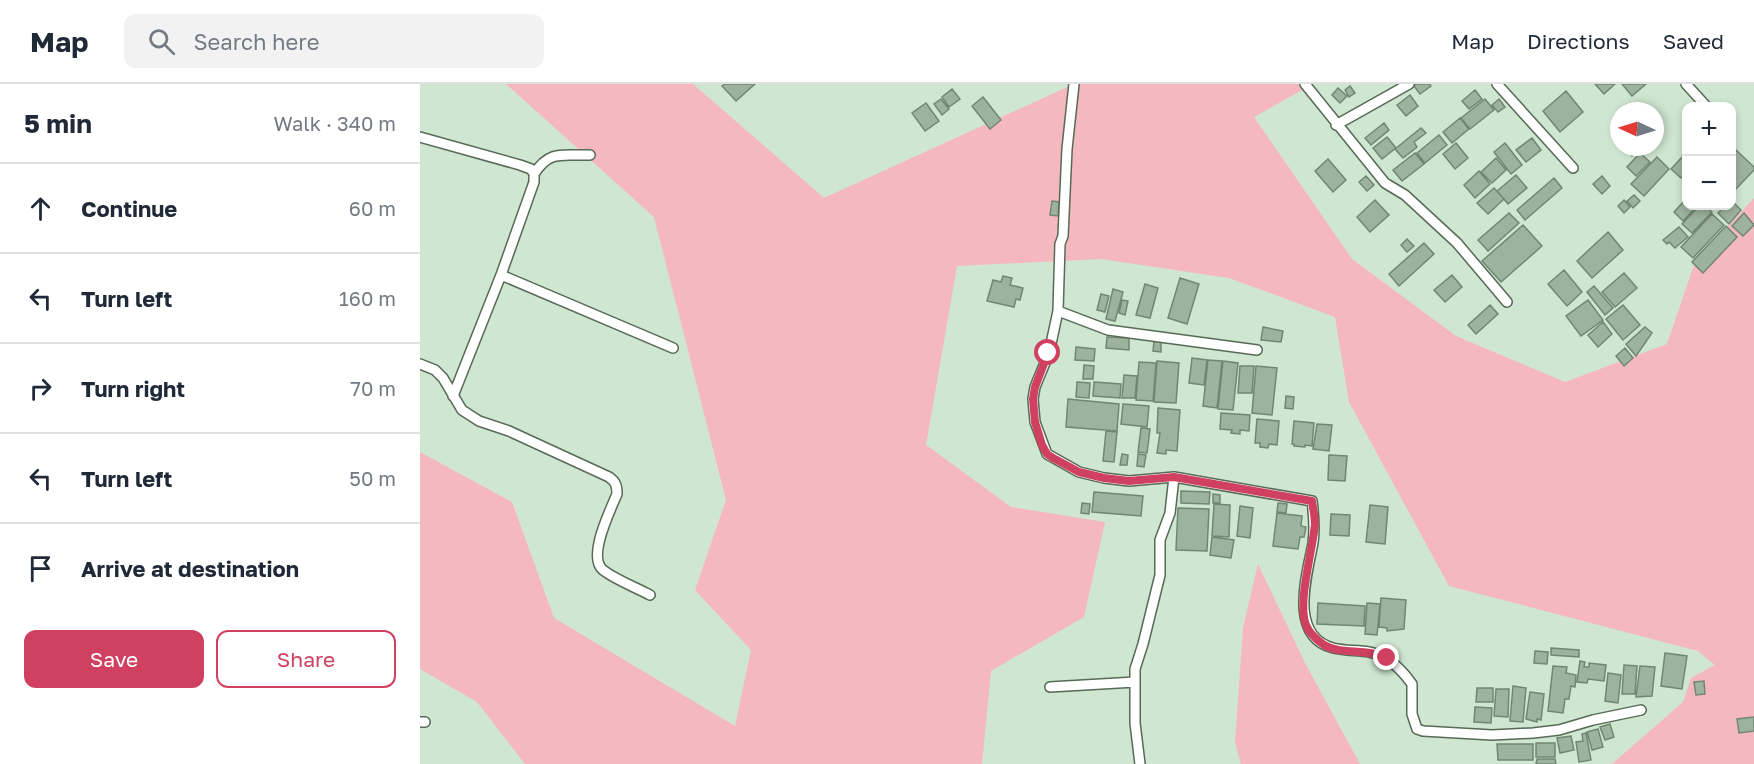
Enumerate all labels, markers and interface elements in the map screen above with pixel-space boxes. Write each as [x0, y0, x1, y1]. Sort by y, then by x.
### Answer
search box [124, 14, 544, 68]
text: Map [30, 25, 88, 58]
icon: search [145, 25, 178, 58]
text: Search here [193, 28, 319, 55]
text: Map [1451, 28, 1494, 54]
text: Directions [1527, 28, 1630, 54]
text: Saved [1663, 28, 1724, 54]
north arrow [1610, 102, 1664, 156]
map controls [1682, 102, 1736, 210]
button: + [1682, 102, 1736, 156]
text: 5 min [24, 108, 92, 139]
text: Walk · 340 m [274, 111, 396, 135]
button: − [1682, 156, 1736, 210]
icon: ahead [24, 192, 57, 225]
text: Continue [81, 195, 177, 222]
text: 60 m [349, 196, 396, 220]
icon: left [24, 282, 57, 315]
text: Turn left [81, 285, 172, 312]
text: 160 m [339, 286, 396, 310]
route start [1034, 339, 1060, 365]
icon: right [24, 372, 57, 405]
text: Turn right [81, 375, 185, 402]
text: 70 m [350, 376, 396, 400]
icon: left [24, 462, 57, 495]
text: Turn left [81, 465, 172, 492]
text: 50 m [349, 466, 396, 490]
icon: arrive [24, 552, 57, 585]
text: Arrive at destination [81, 555, 299, 582]
button: Save [24, 630, 204, 688]
button: Share [216, 630, 396, 688]
route end [1373, 644, 1399, 670]

